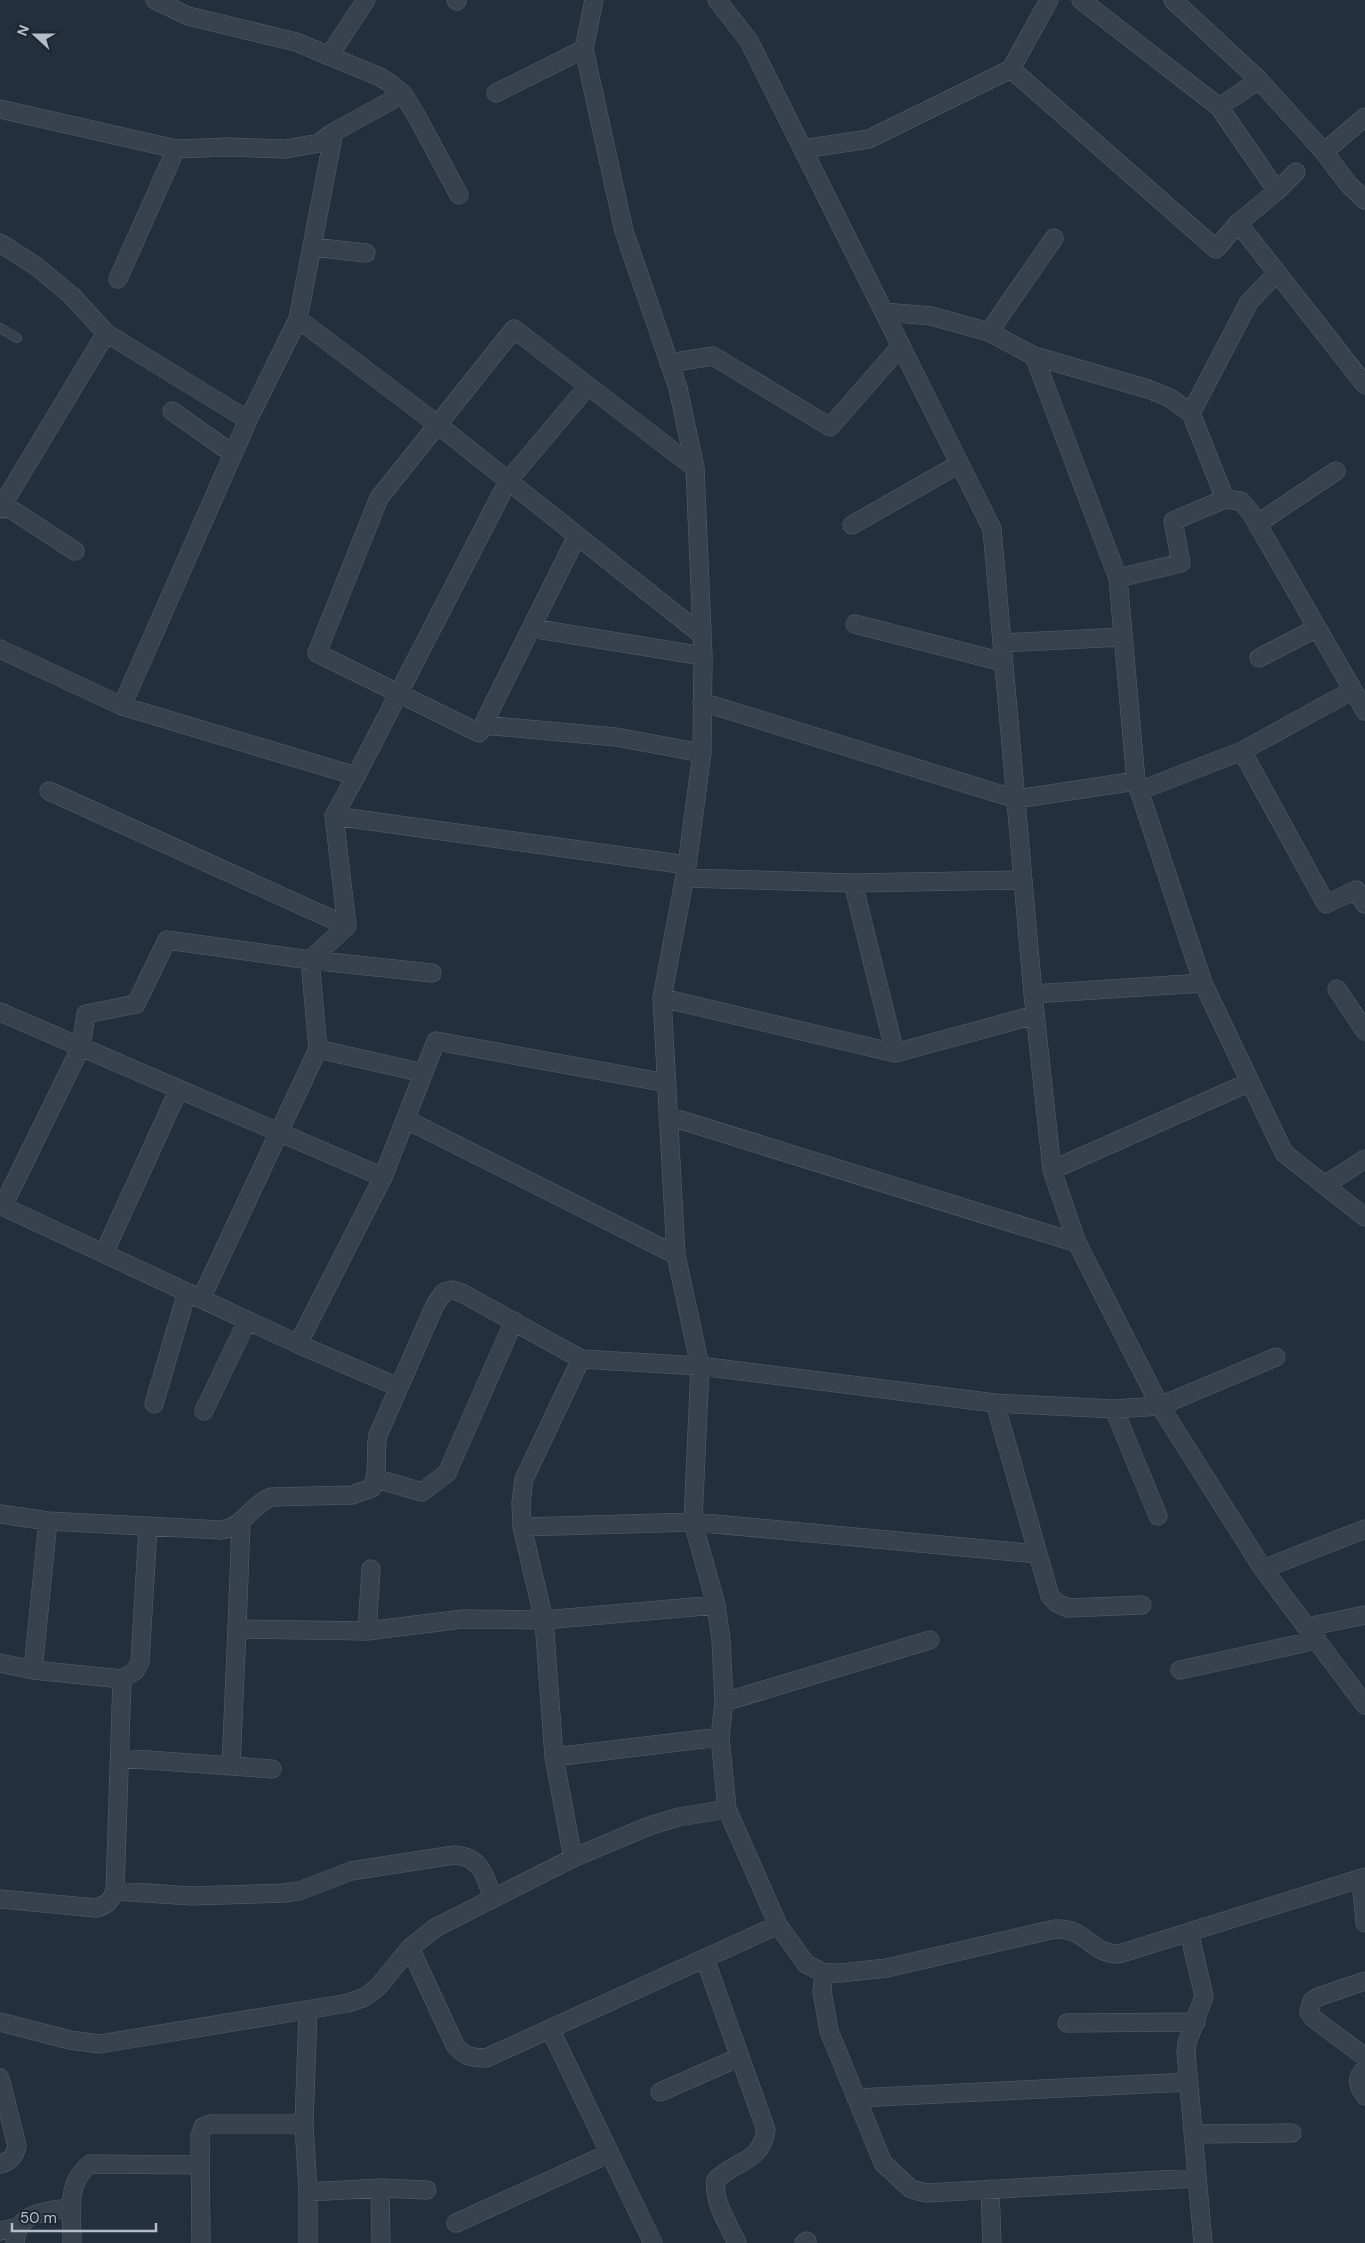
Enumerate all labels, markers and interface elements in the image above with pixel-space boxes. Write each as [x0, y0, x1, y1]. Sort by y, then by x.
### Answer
north arrow [10, 10, 60, 60]
text: N [13, 22, 33, 38]
scale bar [12, 2200, 156, 2232]
text: 50 m [20, 2208, 57, 2228]

